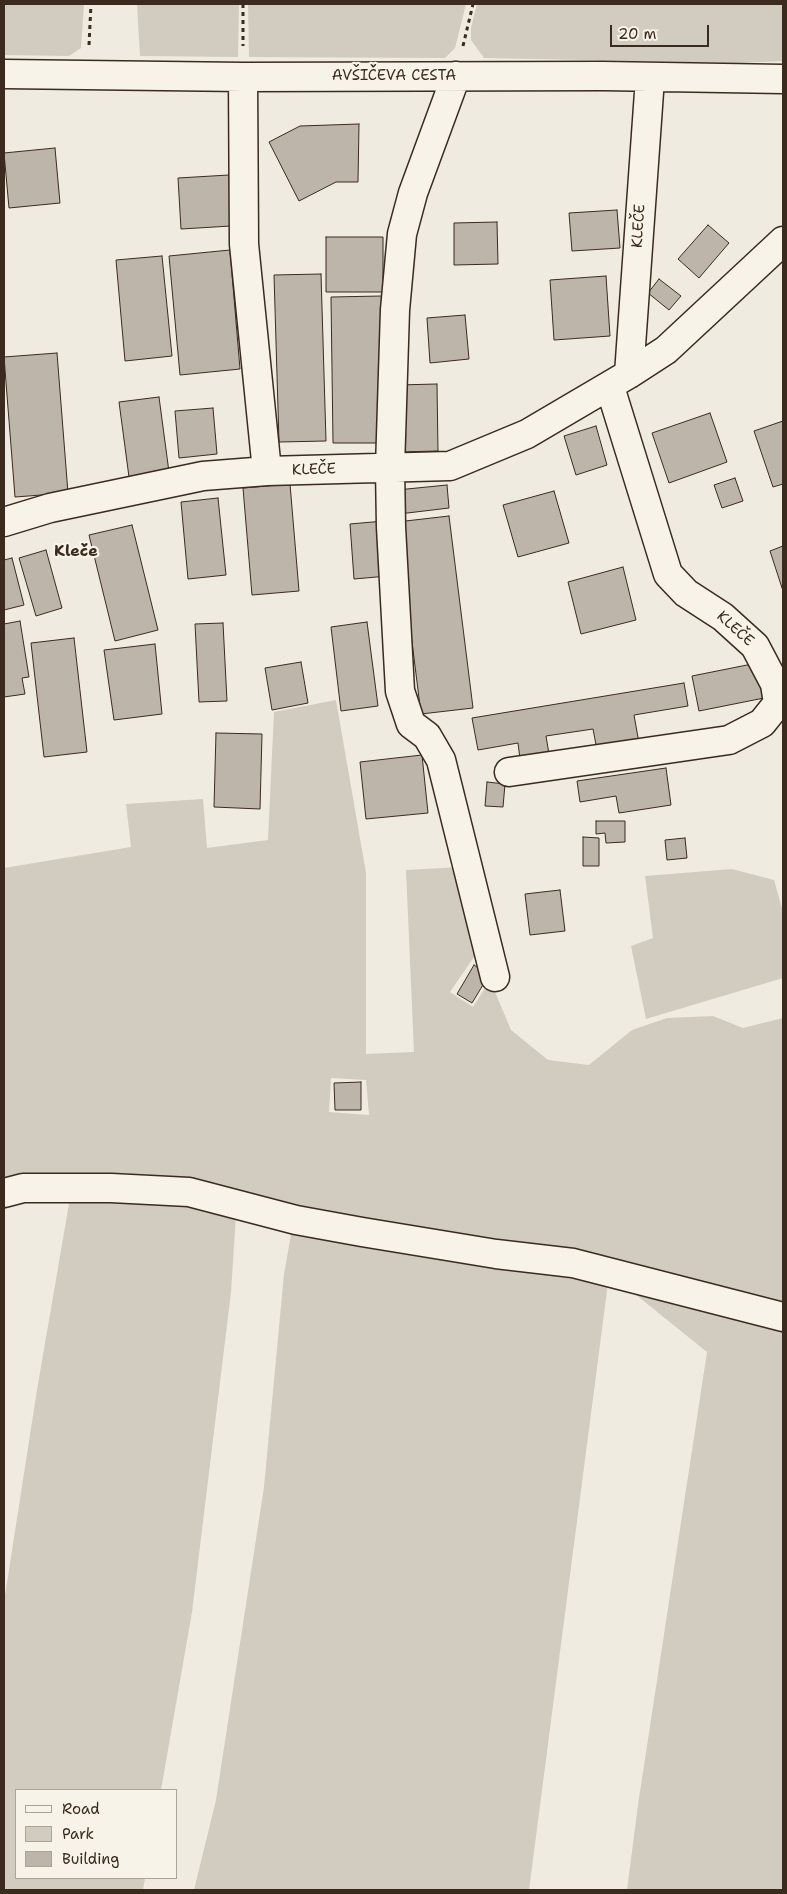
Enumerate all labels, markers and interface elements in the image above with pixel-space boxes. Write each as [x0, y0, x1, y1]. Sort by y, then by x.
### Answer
scale bar [612, 15, 711, 47]
text: 20 m [618, 24, 657, 44]
street label: AVŠIČEVA CESTA [332, 67, 456, 85]
street label: KLEČE [628, 203, 650, 249]
street label: KLEČE [292, 460, 336, 480]
district label: Kleče [54, 542, 98, 562]
street label: KLEČE [713, 608, 757, 650]
legend [15, 1789, 178, 1879]
text: Road [62, 1799, 100, 1819]
text: Park [62, 1824, 94, 1844]
text: Building [62, 1849, 119, 1869]

